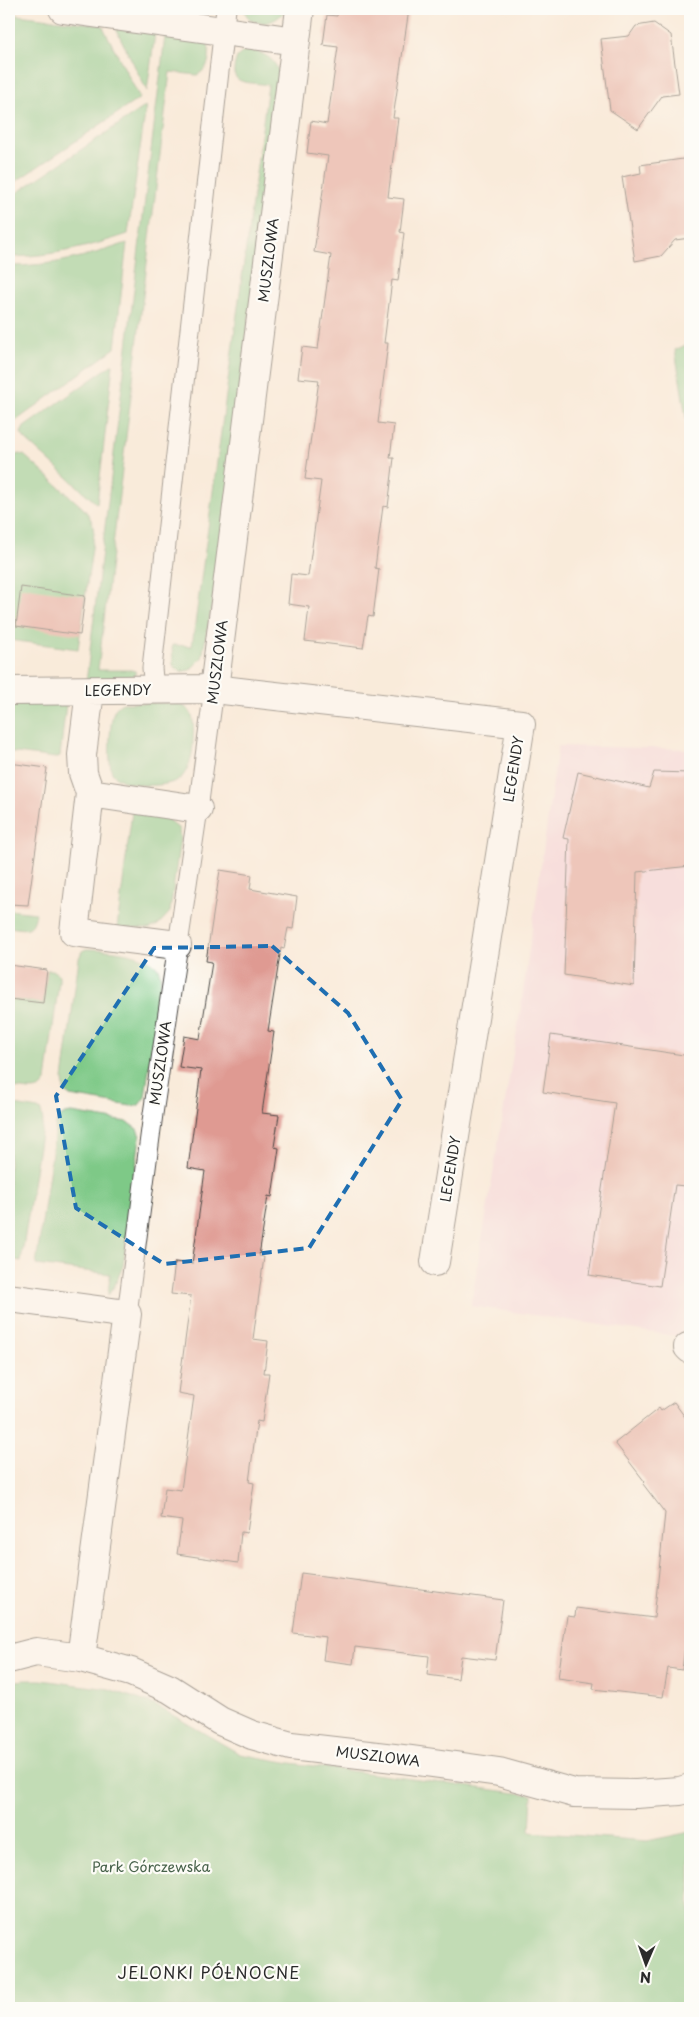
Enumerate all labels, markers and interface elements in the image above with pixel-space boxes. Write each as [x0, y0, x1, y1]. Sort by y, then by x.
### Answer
street label: MUSZLOWA [252, 216, 284, 303]
street label: MUSZLOWA [201, 618, 233, 705]
street label: LEGENDY [84, 679, 152, 701]
street label: LEGENDY [497, 734, 529, 804]
street label: MUSZLOWA [144, 1019, 176, 1107]
street label: LEGENDY [434, 1134, 466, 1204]
street label: MUSZLOWA [335, 1740, 422, 1772]
park label: Park Górczewska [92, 1856, 210, 1877]
north arrow [622, 1940, 672, 1990]
district label: JELONKI PÓŁNOCNE [118, 1960, 300, 1984]
text: N [640, 1967, 651, 1988]

